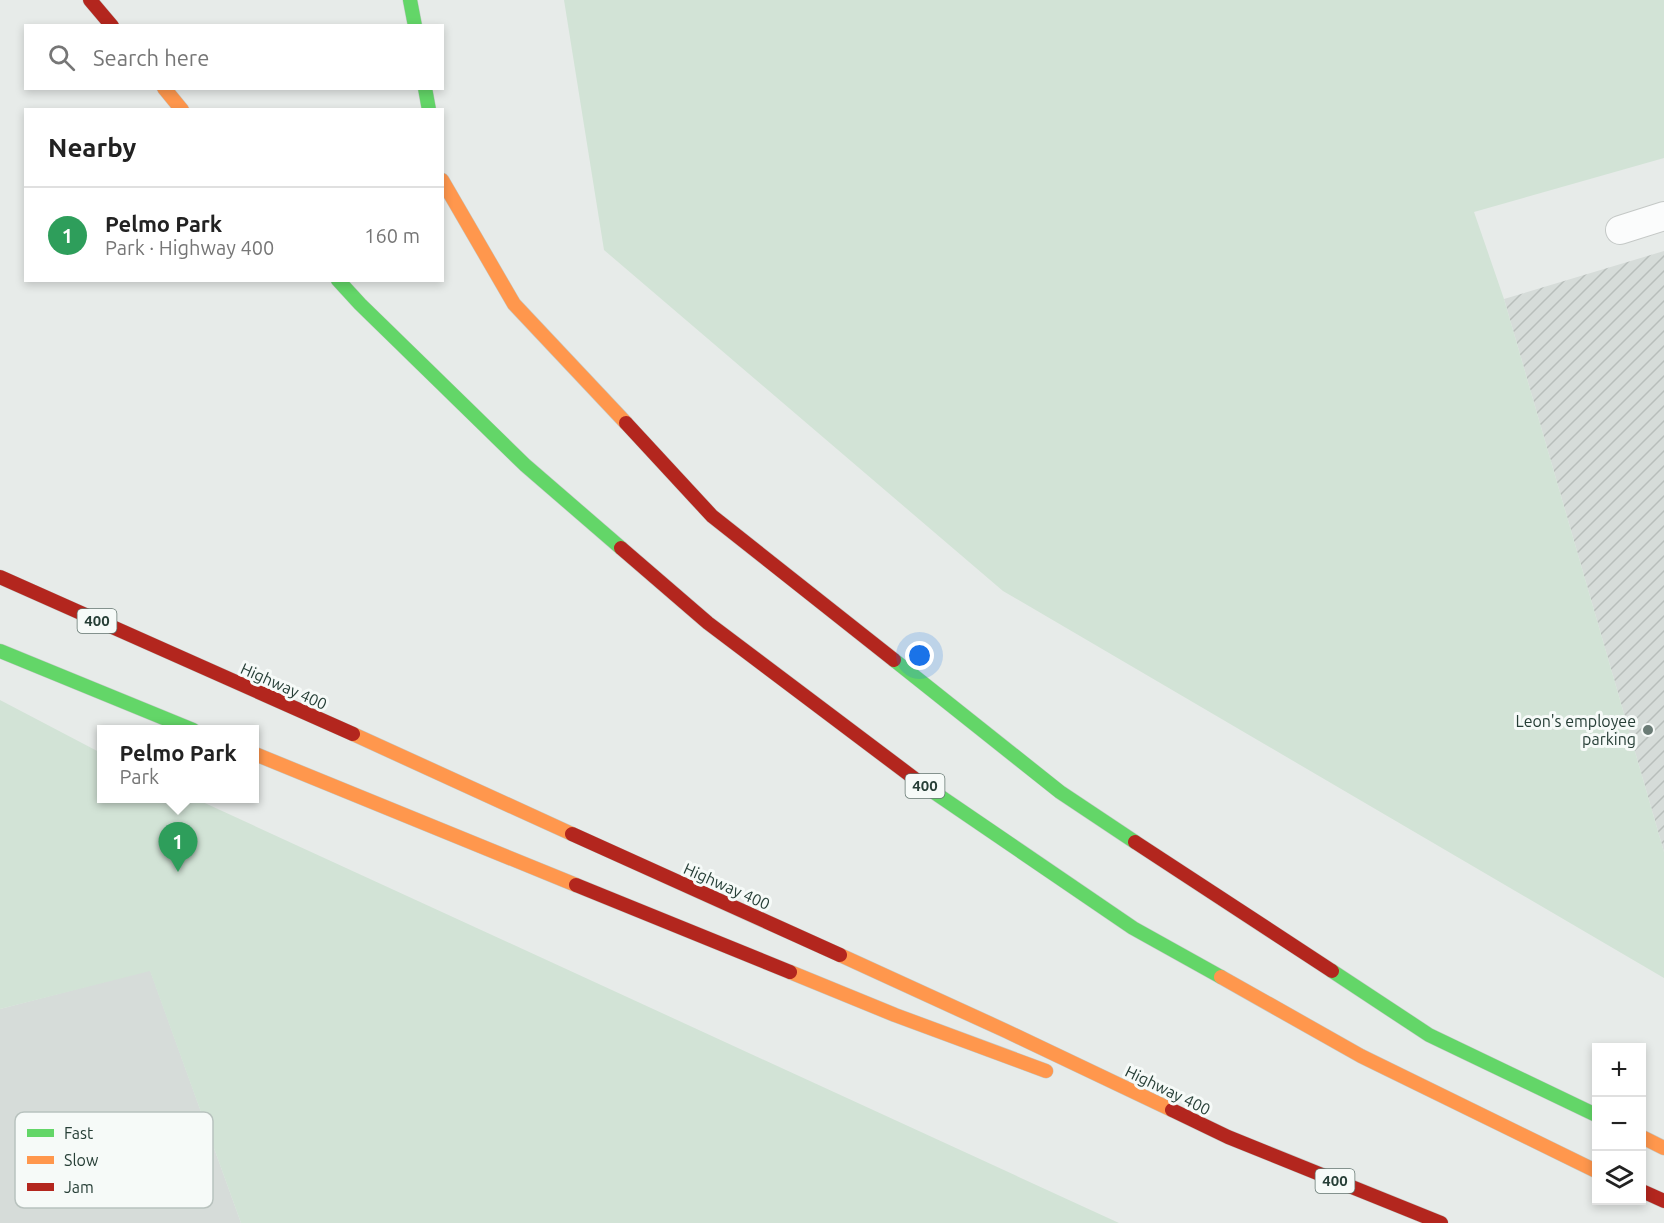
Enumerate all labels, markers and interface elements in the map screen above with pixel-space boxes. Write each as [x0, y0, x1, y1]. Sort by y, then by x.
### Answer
search box [24, 24, 444, 90]
icon: search [45, 41, 78, 74]
text: Search here [93, 45, 209, 70]
text: Nearby [48, 133, 136, 162]
text: Pelmo Park [105, 211, 222, 236]
text: 1 [62, 224, 73, 247]
text: 160 m [364, 224, 420, 247]
text: Park · Highway 400 [105, 236, 274, 259]
road number: 400 [78, 609, 116, 633]
your location [905, 641, 934, 670]
street label: Highway 400 [238, 659, 330, 713]
place label: Leon's employee parking [1516, 712, 1636, 748]
marker: Leon's employee parking [1641, 723, 1655, 737]
popup [97, 725, 259, 803]
text: Pelmo Park [119, 740, 237, 765]
text: Park [119, 765, 159, 788]
road number: 400 [906, 774, 944, 798]
pin: 1 [158, 822, 198, 872]
street label: Highway 400 [681, 859, 773, 913]
map controls [1592, 1043, 1646, 1205]
button: + [1592, 1043, 1646, 1097]
street label: Highway 400 [1123, 1062, 1213, 1118]
button: − [1592, 1097, 1646, 1151]
legend [15, 1112, 213, 1208]
text: Fast [64, 1124, 94, 1142]
text: Slow [64, 1151, 99, 1169]
button: layers [1592, 1151, 1646, 1205]
road number: 400 [1316, 1169, 1354, 1193]
text: Jam [64, 1178, 94, 1196]

